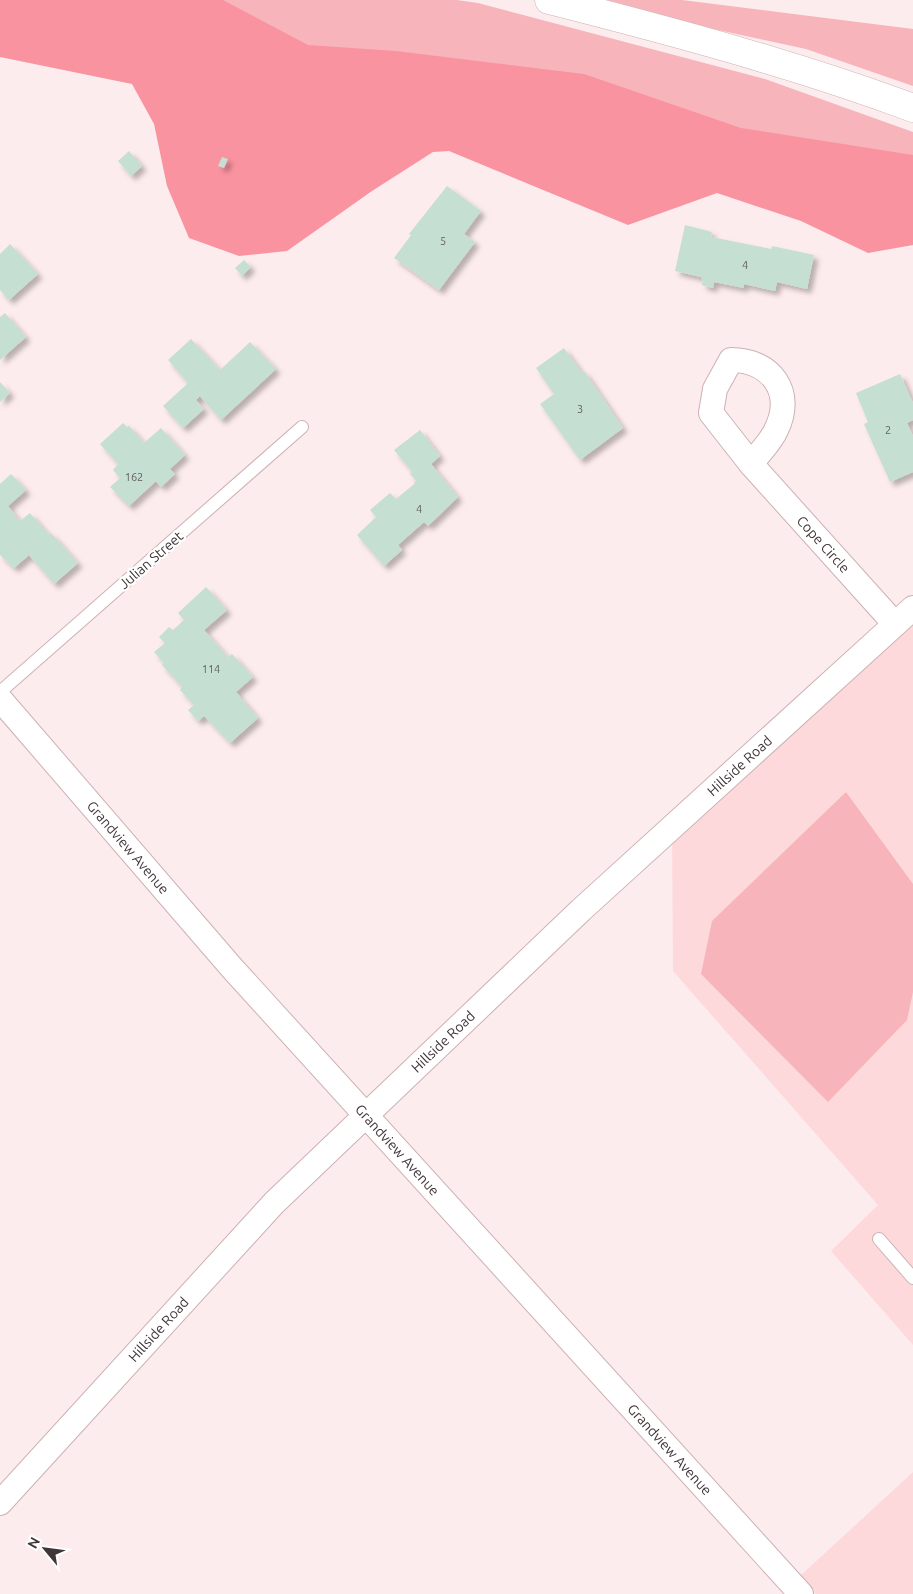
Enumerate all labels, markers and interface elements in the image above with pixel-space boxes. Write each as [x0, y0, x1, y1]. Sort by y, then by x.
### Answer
house number: 5 [440, 235, 446, 247]
house number: 4 [742, 259, 748, 271]
house number: 3 [577, 403, 583, 415]
house number: 2 [885, 424, 891, 436]
house number: 162 [125, 471, 143, 483]
house number: 4 [416, 503, 422, 515]
street label: Cope Circle [794, 512, 853, 576]
street label: Julian Street [116, 528, 187, 592]
house number: 114 [202, 663, 220, 675]
street label: Hillside Road [704, 732, 775, 799]
street label: Grandview Avenue [84, 798, 172, 897]
street label: Hillside Road [408, 1008, 478, 1076]
street label: Grandview Avenue [352, 1101, 443, 1199]
street label: Hillside Road [125, 1294, 192, 1365]
street label: Grandview Avenue [624, 1401, 715, 1498]
north arrow [20, 1524, 70, 1574]
text: N [24, 1534, 43, 1551]

